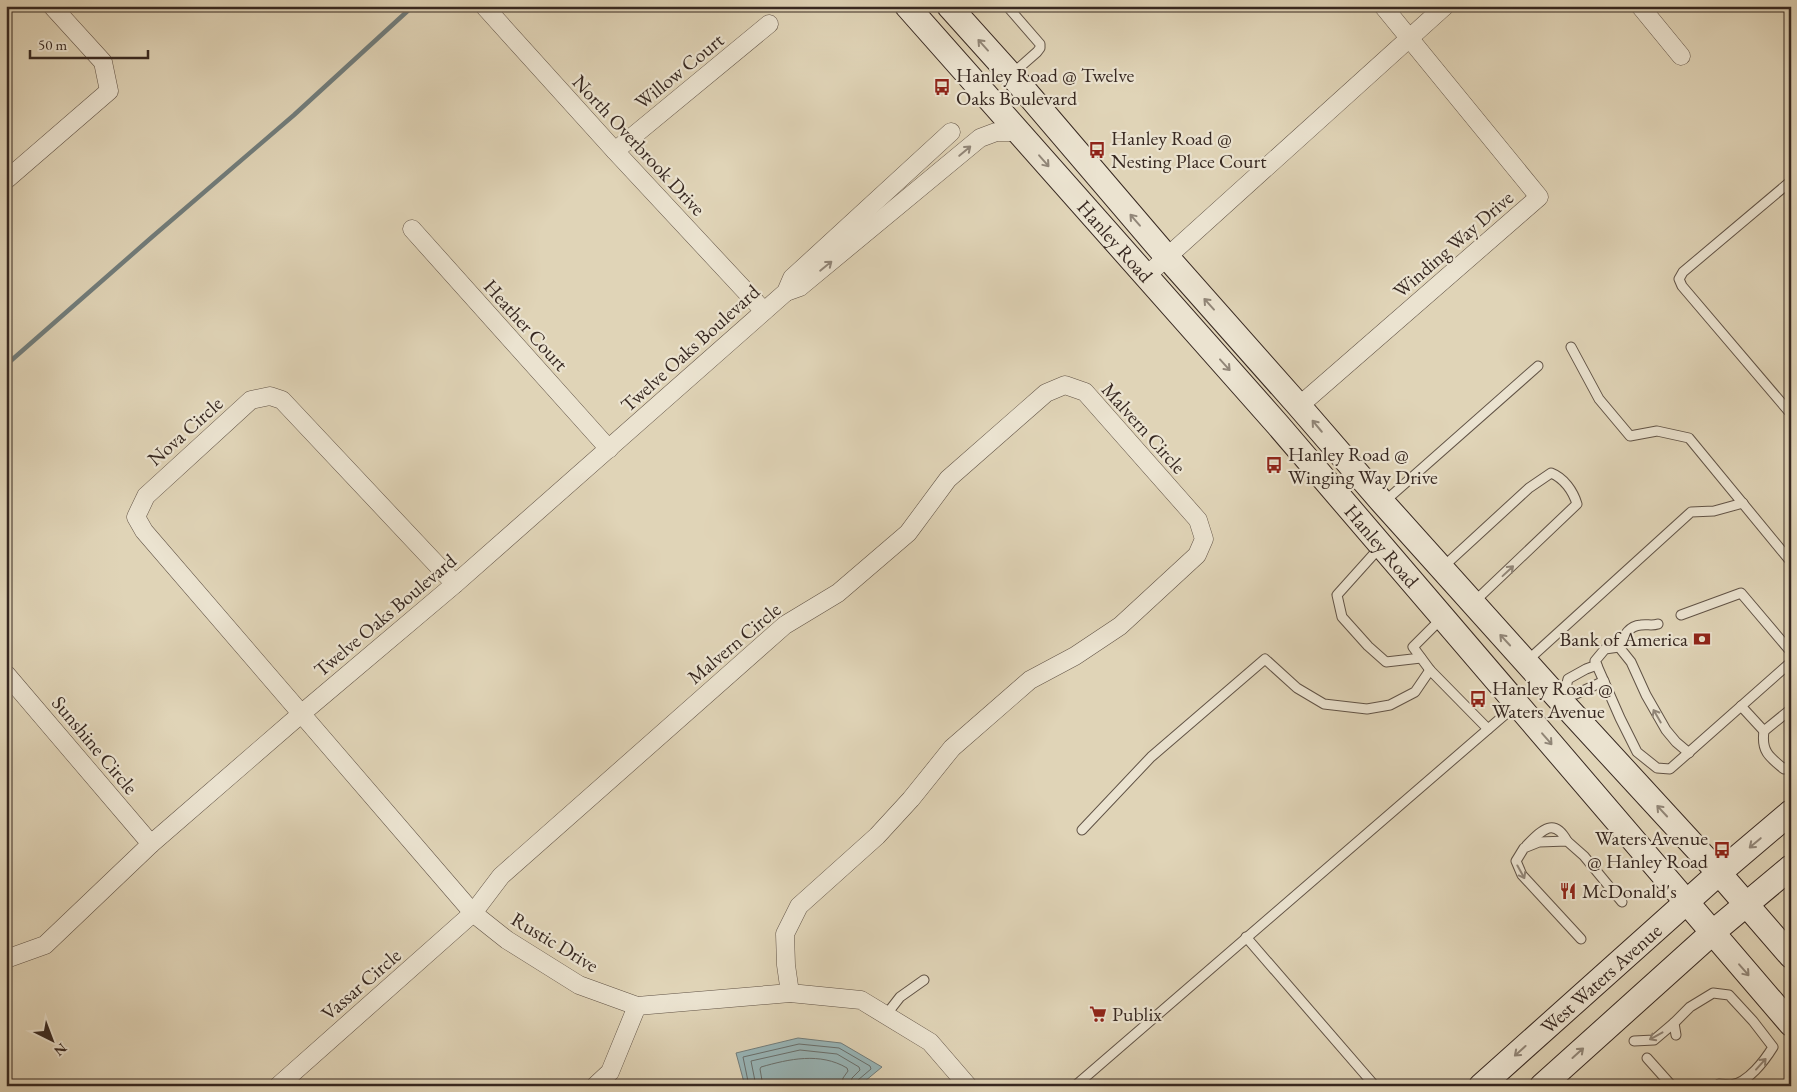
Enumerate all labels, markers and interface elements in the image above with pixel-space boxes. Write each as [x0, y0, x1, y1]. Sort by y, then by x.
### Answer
street label: Willow Court [629, 27, 729, 115]
scale bar [30, 28, 148, 60]
text: 50 m [38, 35, 67, 54]
one-way arrow [977, 38, 989, 51]
place label: Hanley Road @ Twelve Oaks Boulevard [956, 62, 1134, 111]
street label: North Overbrook Drive [567, 69, 711, 221]
bus stop icon: Hanley Road @ Twelve Oaks Boulevard [932, 77, 952, 97]
place label: Hanley Road @ Nesting Place Court [1111, 125, 1267, 174]
bus stop icon: Hanley Road @ Nesting Place Court [1087, 140, 1107, 160]
one-way arrow [958, 145, 971, 156]
one-way arrow [1038, 154, 1049, 167]
street label: Winding Way Drive [1387, 184, 1519, 303]
street label: Hanley Road [1072, 194, 1159, 289]
one-way arrow [1130, 214, 1141, 227]
one-way arrow [819, 260, 832, 271]
street label: Heather Court [478, 274, 574, 377]
street label: Twelve Oaks Boulevard [615, 278, 766, 417]
one-way arrow [1204, 298, 1215, 311]
one-way arrow [1219, 359, 1230, 372]
street label: Malvern Circle [1096, 377, 1192, 479]
street label: Nova Circle [142, 390, 228, 472]
one-way arrow [1312, 420, 1323, 433]
place label: Hanley Road @ Winging Way Drive [1288, 441, 1438, 490]
bus stop icon: Hanley Road @ Winging Way Drive [1264, 455, 1284, 475]
street label: Hanley Road [1339, 499, 1425, 594]
street label: Twelve Oaks Boulevard [308, 547, 462, 682]
one-way arrow [1501, 565, 1514, 577]
street label: Malvern Circle [682, 596, 786, 690]
place label: Bank of America [1559, 626, 1688, 652]
bank icon: Bank of America [1692, 629, 1712, 649]
one-way arrow [1499, 634, 1511, 646]
place label: Hanley Road @ Waters Avenue [1492, 675, 1613, 724]
bus stop icon: Hanley Road @ Waters Avenue [1468, 689, 1488, 709]
street label: Sunshine Circle [46, 690, 144, 800]
one-way arrow [1652, 709, 1662, 723]
one-way arrow [1541, 733, 1552, 746]
one-way arrow [1657, 805, 1668, 818]
place label: Waters Avenue @ Hanley Road [1587, 825, 1709, 874]
one-way arrow [1749, 837, 1762, 848]
bus stop icon: Waters Avenue @ Hanley Road [1712, 840, 1732, 860]
one-way arrow [1517, 864, 1527, 878]
place label: McDonald's [1582, 878, 1677, 904]
restaurant icon: McDonald's [1558, 881, 1578, 901]
street label: Rustic Drive [507, 906, 604, 978]
street label: West Waters Avenue [1535, 918, 1667, 1040]
street label: Vassar Circle [316, 942, 406, 1026]
one-way arrow [1738, 963, 1750, 976]
place label: Publix [1112, 1001, 1162, 1027]
supermarket icon: Publix [1088, 1004, 1108, 1024]
north arrow [28, 1014, 78, 1064]
one-way arrow [1649, 1032, 1663, 1042]
text: N [50, 1039, 71, 1061]
one-way arrow [1513, 1046, 1526, 1057]
one-way arrow [1571, 1047, 1584, 1059]
one-way arrow [1755, 1058, 1766, 1071]

